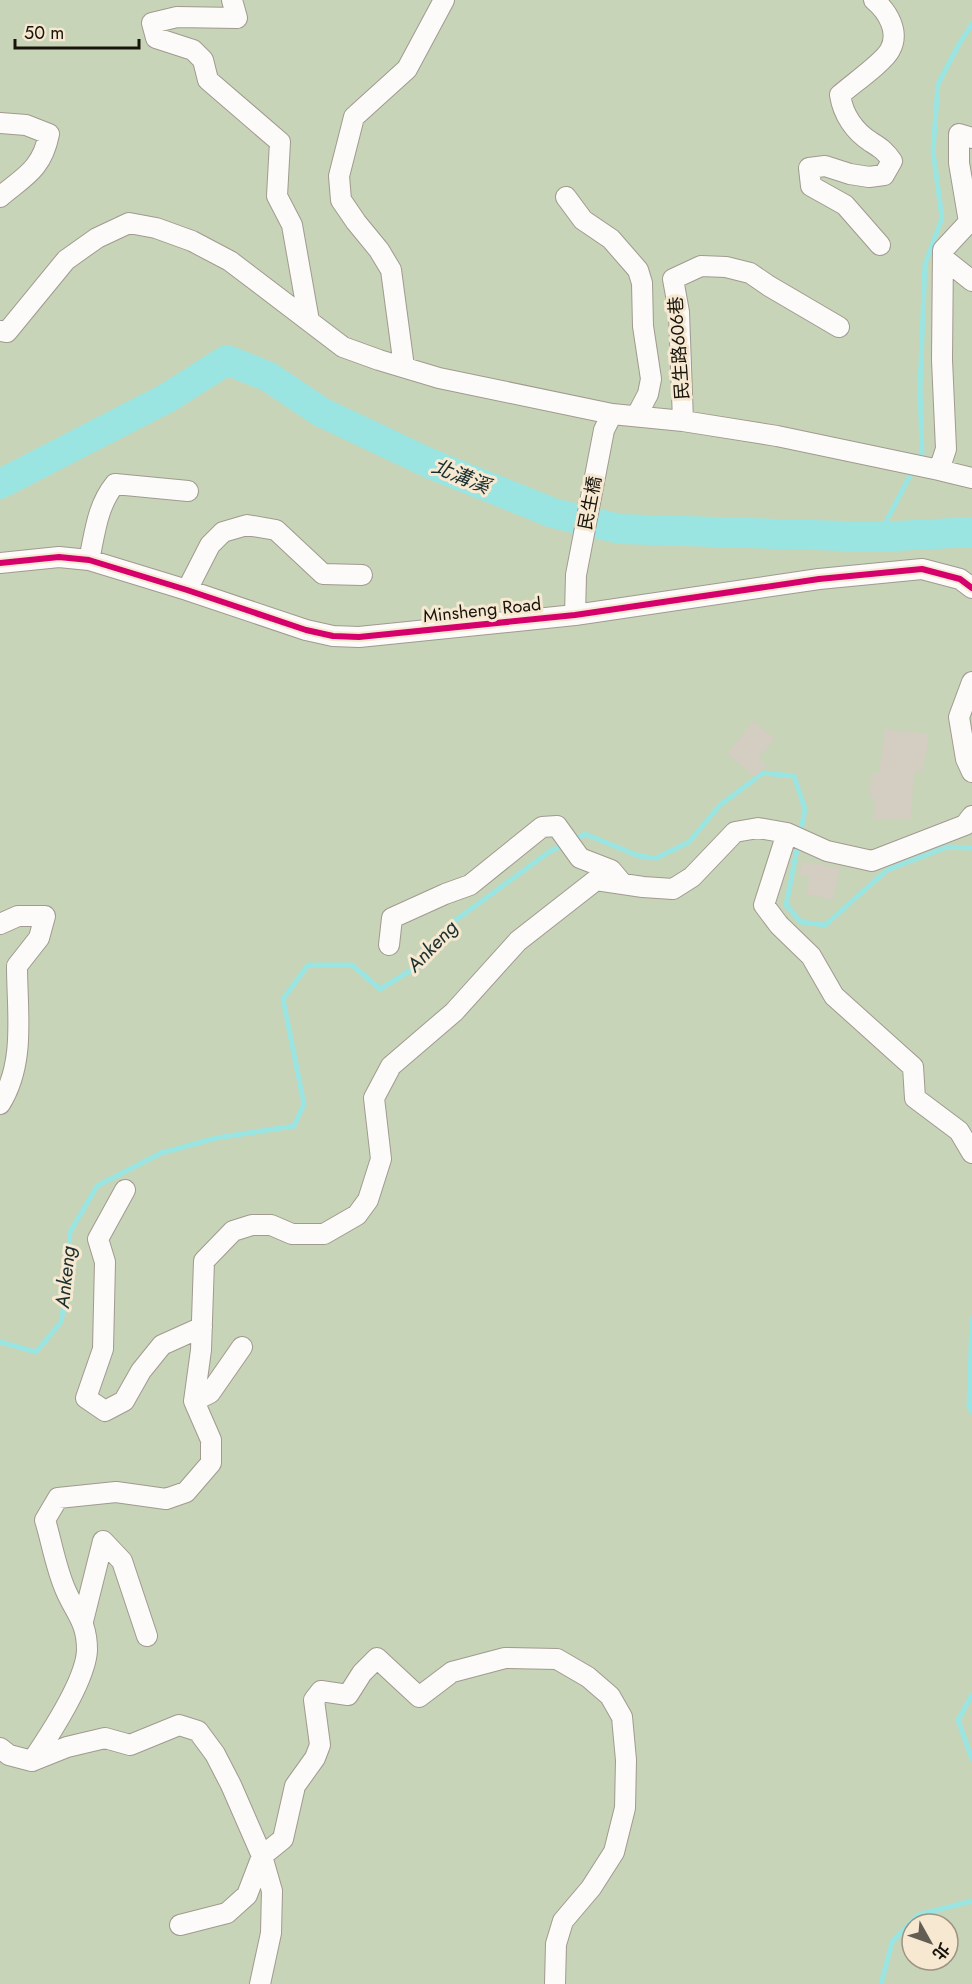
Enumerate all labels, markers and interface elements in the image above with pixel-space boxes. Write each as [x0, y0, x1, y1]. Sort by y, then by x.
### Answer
scale bar [15, 12, 140, 50]
text: 50 m [24, 20, 64, 46]
street label: 民生路606巷 [662, 295, 696, 401]
water label: 北溝溪 [428, 452, 497, 502]
street label: 民生橋 [572, 474, 608, 532]
street label: Minsheng Road [422, 591, 542, 629]
water label: Ankeng [400, 914, 464, 980]
water label: Ankeng [48, 1244, 83, 1311]
north arrow [900, 1912, 960, 1972]
text: 北 [927, 1938, 955, 1965]

